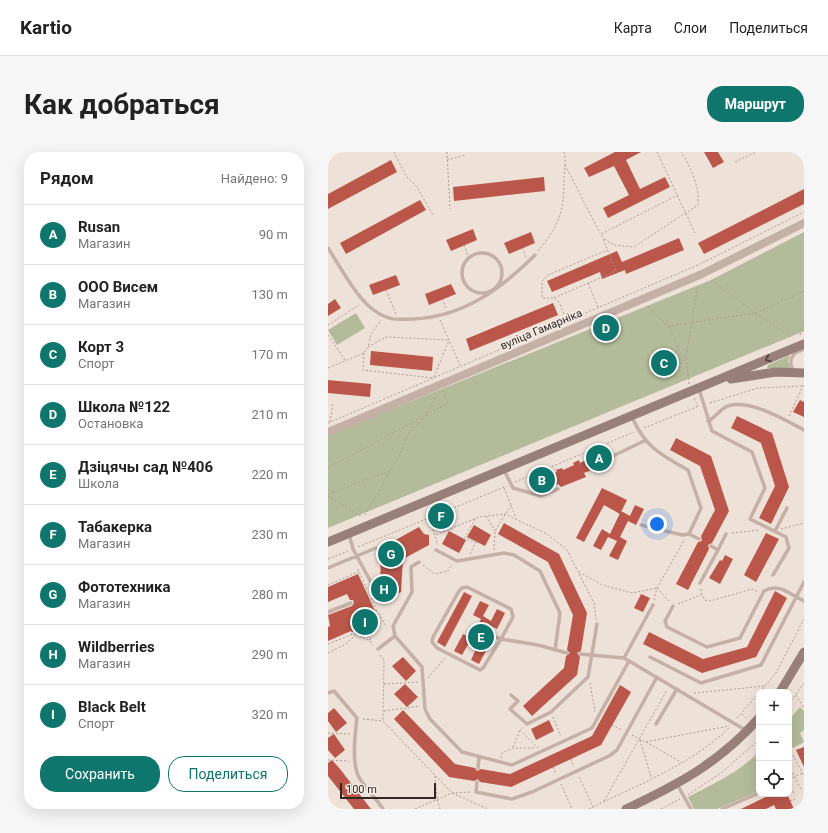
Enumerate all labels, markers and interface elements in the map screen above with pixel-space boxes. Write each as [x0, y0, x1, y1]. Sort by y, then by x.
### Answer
text: Kartio [20, 16, 72, 39]
text: Карта [614, 20, 652, 36]
text: Слои [674, 20, 707, 36]
text: Поделиться [729, 20, 808, 36]
button: Маршрут [707, 86, 804, 122]
text: Как добраться [24, 88, 220, 121]
text: Рядом [40, 168, 94, 188]
text: Найдено: 9 [221, 171, 288, 186]
text: Rusan [78, 218, 120, 236]
text: A [49, 227, 57, 242]
text: 90 m [259, 227, 288, 242]
text: Магазин [78, 236, 131, 251]
text: ООО Висем [78, 278, 158, 296]
text: B [49, 287, 57, 302]
text: 130 m [251, 287, 288, 302]
text: Магазин [78, 296, 131, 311]
street label: вуліца Гамарніка [498, 306, 584, 353]
pin: D [593, 313, 619, 343]
text: Корт 3 [78, 338, 124, 356]
text: C [49, 347, 57, 362]
text: 170 m [251, 347, 288, 362]
pin: C [651, 348, 677, 378]
one-way arrow [764, 354, 772, 362]
text: Спорт [78, 356, 114, 371]
text: Школа №122 [78, 398, 170, 416]
text: D [49, 407, 57, 422]
text: 210 m [251, 407, 288, 422]
text: Остановка [78, 416, 143, 431]
pin: A [586, 443, 612, 473]
text: Дзіцячы сад №406 [78, 458, 213, 476]
pin: B [529, 465, 555, 495]
text: E [49, 467, 57, 482]
text: 220 m [251, 467, 288, 482]
text: Школа [78, 476, 119, 491]
pin: F [428, 501, 454, 531]
your location [647, 514, 667, 534]
text: Табакерка [78, 518, 152, 536]
text: F [49, 527, 57, 542]
text: 230 m [251, 527, 288, 542]
text: Магазин [78, 536, 131, 551]
pin: G [378, 539, 404, 569]
pin: H [371, 574, 397, 604]
text: Фототехника [78, 578, 171, 596]
text: G [49, 587, 57, 602]
text: 280 m [251, 587, 288, 602]
text: Магазин [78, 596, 131, 611]
pin: I [352, 607, 378, 637]
pin: E [468, 622, 494, 652]
text: Wildberries [78, 638, 155, 656]
text: H [48, 647, 58, 662]
text: 290 m [251, 647, 288, 662]
text: Магазин [78, 656, 131, 671]
map controls [756, 689, 792, 797]
button: + [756, 689, 792, 725]
text: Black Belt [78, 698, 146, 716]
text: I [51, 707, 55, 722]
text: 320 m [251, 707, 288, 722]
text: Спорт [78, 716, 114, 731]
button: − [756, 725, 792, 761]
button: Сохранить [40, 756, 160, 792]
button: Поделиться [168, 756, 288, 792]
button: locate [756, 761, 792, 797]
scale bar [340, 781, 436, 800]
text: 100 m [346, 783, 377, 796]

